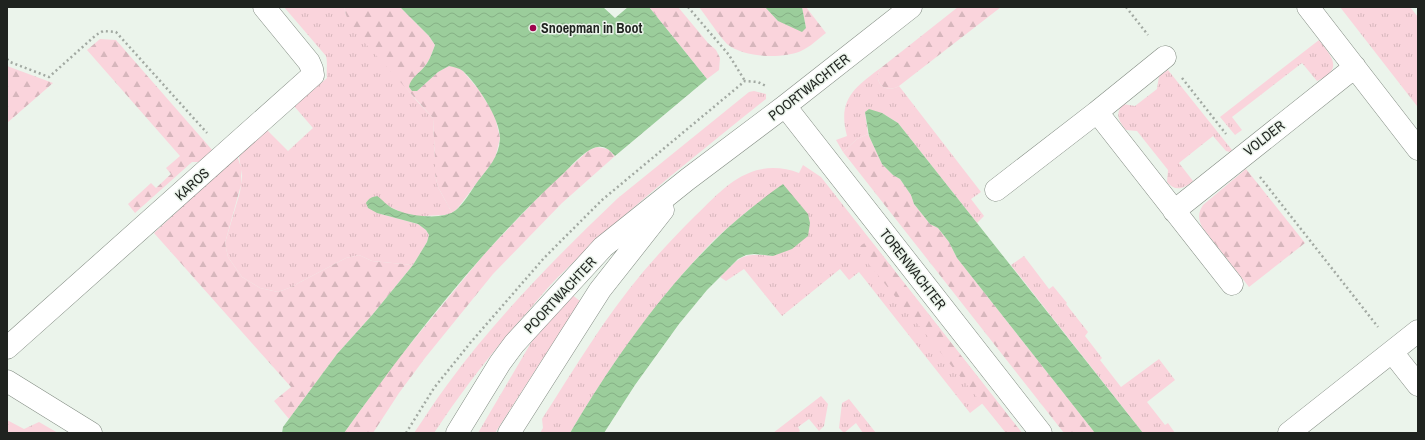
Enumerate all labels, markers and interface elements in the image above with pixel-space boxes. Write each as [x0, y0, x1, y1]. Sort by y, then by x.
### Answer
place label: Snoepman in Boot [541, 19, 643, 37]
marker: Snoepman in Boot [528, 23, 538, 33]
street label: POORTWACHTER [765, 50, 853, 124]
street label: VOLDER [1240, 116, 1288, 160]
street label: KAROS [171, 164, 213, 204]
street label: TORENWACHTER [876, 225, 950, 313]
street label: POORTWACHTER [520, 253, 600, 337]

